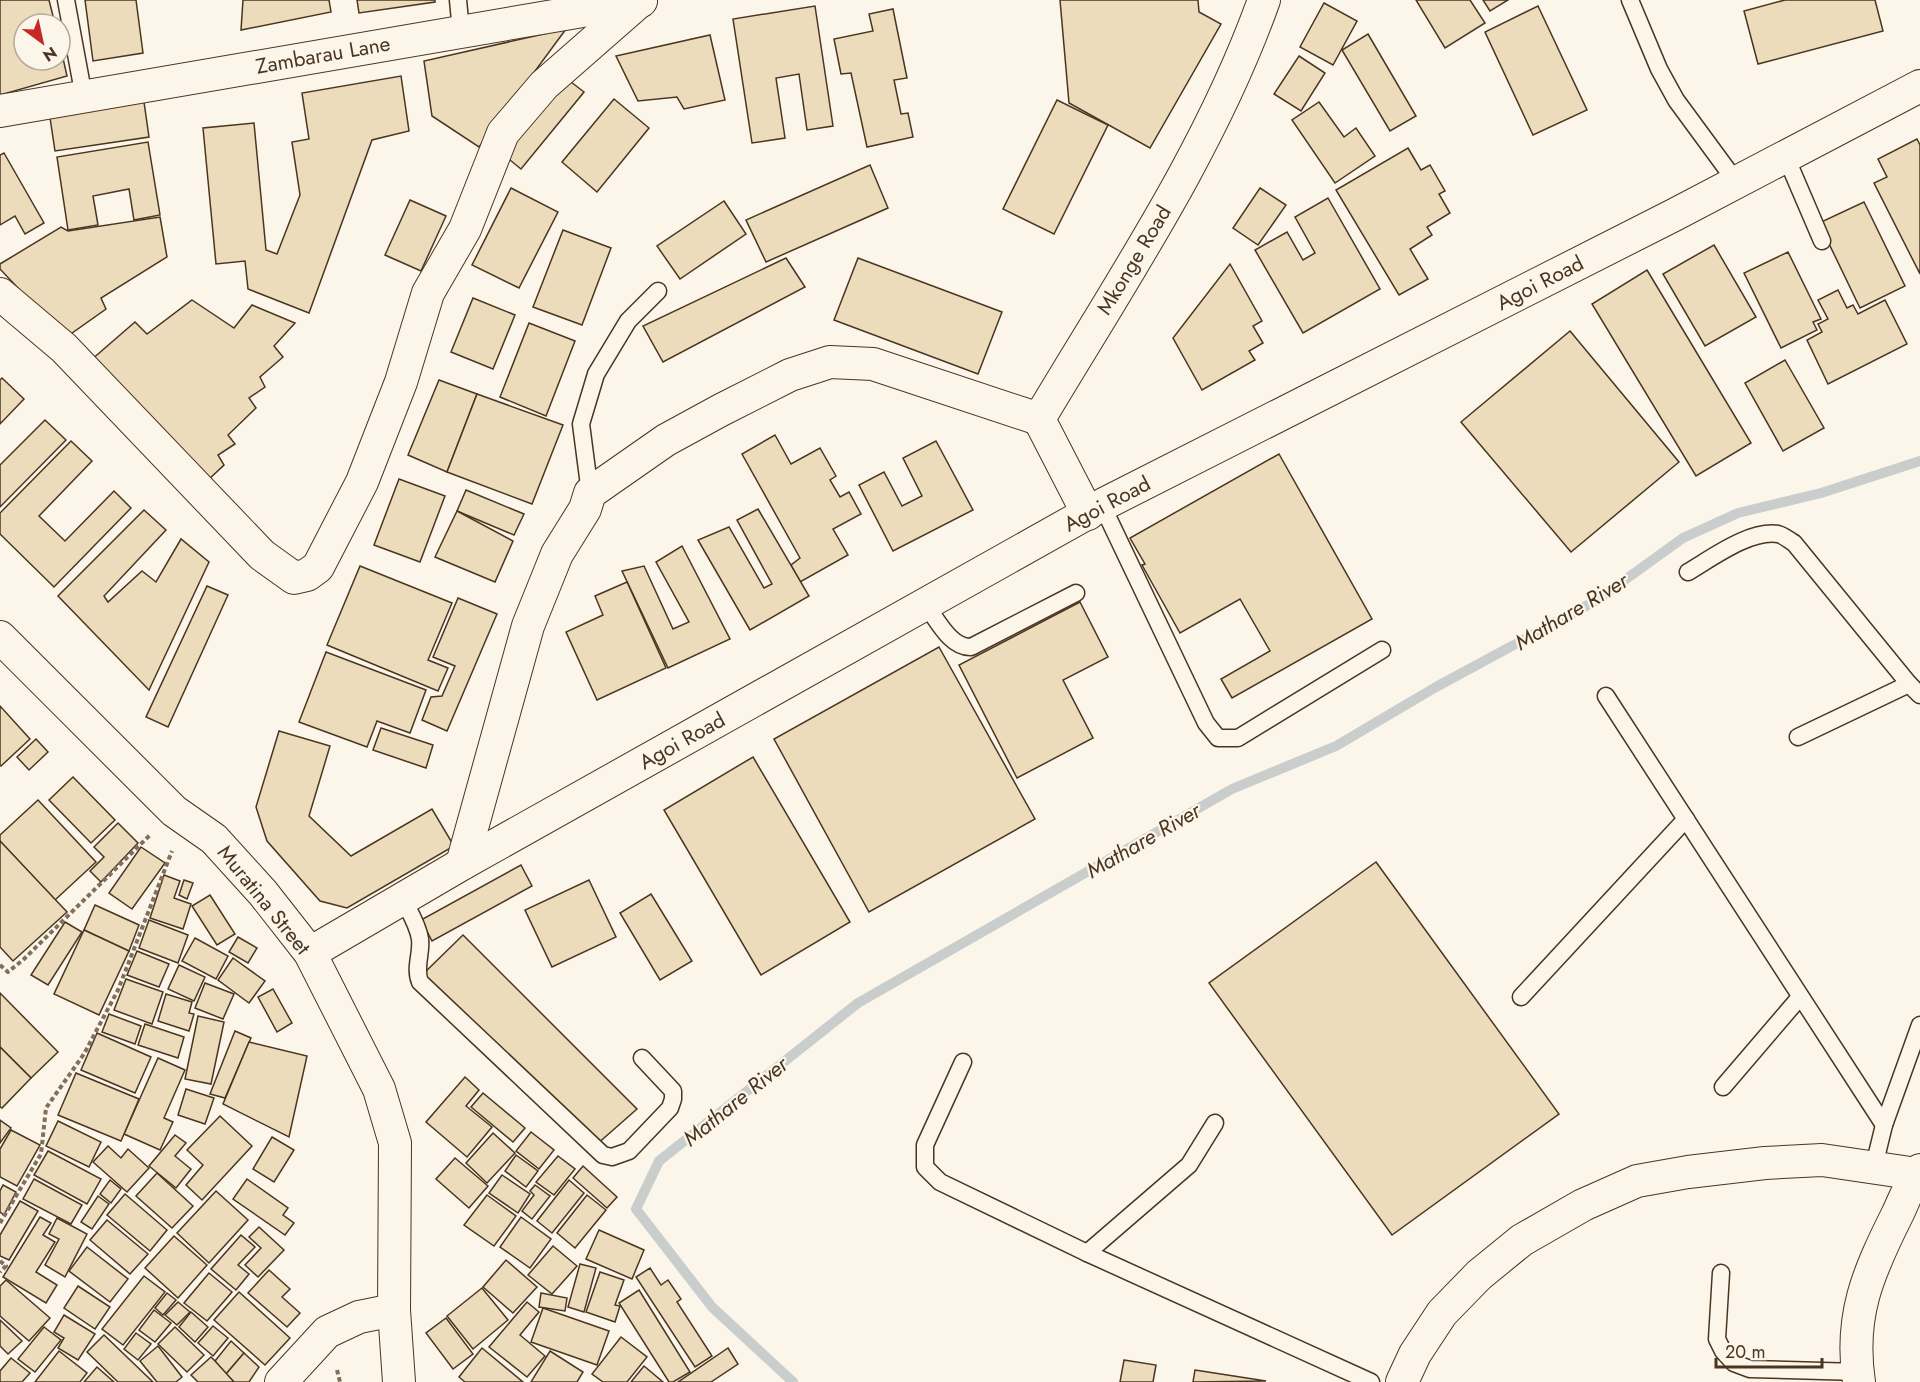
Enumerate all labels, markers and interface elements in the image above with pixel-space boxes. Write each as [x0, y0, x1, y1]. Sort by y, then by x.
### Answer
north arrow [12, 12, 72, 72]
street label: Zambarau Lane [253, 28, 393, 82]
text: N [38, 41, 61, 67]
street label: Mkonge Road [1090, 200, 1178, 320]
street label: Agoi Road [1491, 248, 1589, 318]
street label: Agoi Road [1058, 469, 1156, 539]
water label: Mathare River [1508, 564, 1635, 658]
street label: Agoi Road [633, 705, 731, 777]
water label: Mathare River [1080, 793, 1208, 886]
street label: Muratina Street [210, 839, 318, 961]
water label: Mathare River [675, 1047, 796, 1154]
scale bar [1716, 1331, 1822, 1369]
text: 20 m [1725, 1339, 1765, 1365]

